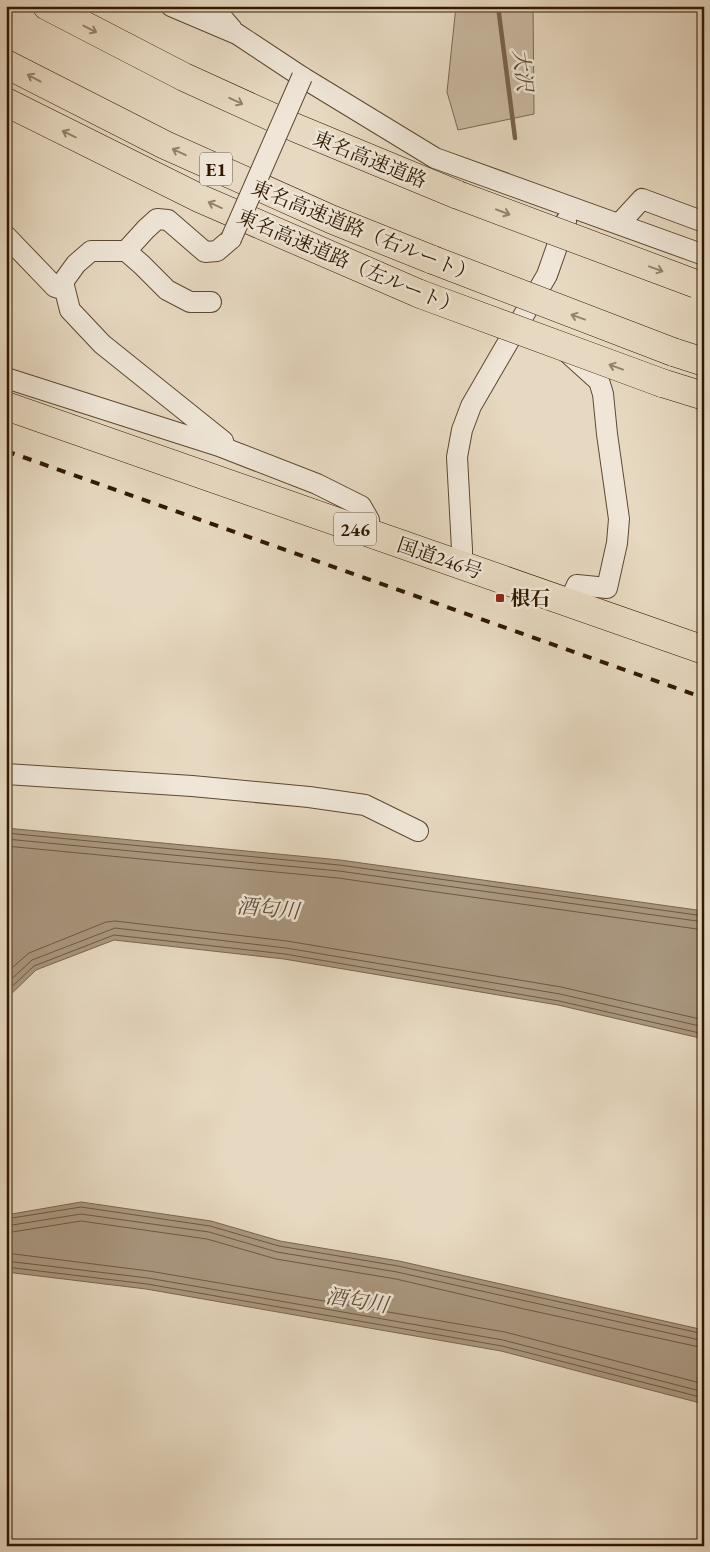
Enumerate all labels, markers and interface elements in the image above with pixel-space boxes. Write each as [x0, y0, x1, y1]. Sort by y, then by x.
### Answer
one-way arrow [82, 25, 97, 34]
water label: 大沢 [507, 48, 539, 95]
one-way arrow [26, 73, 41, 83]
one-way arrow [228, 96, 243, 106]
street label: 東名高速道路 [309, 124, 431, 194]
one-way arrow [62, 129, 77, 138]
one-way arrow [172, 146, 187, 156]
road number: E1 [200, 152, 232, 185]
street label: 東名高速道路（右ルート） [248, 174, 480, 288]
one-way arrow [208, 200, 223, 210]
street label: 東名高速道路（左ルート） [233, 203, 465, 321]
one-way arrow [495, 208, 511, 217]
one-way arrow [647, 265, 663, 274]
one-way arrow [570, 312, 586, 321]
one-way arrow [609, 362, 624, 371]
road number: 246 [334, 512, 376, 546]
street label: 国道246号 [394, 531, 486, 585]
place label: 根石 [510, 585, 550, 611]
marker: 根石 [494, 592, 506, 604]
water label: 酒匂川 [235, 892, 303, 924]
water label: 酒匂川 [324, 1282, 392, 1319]

